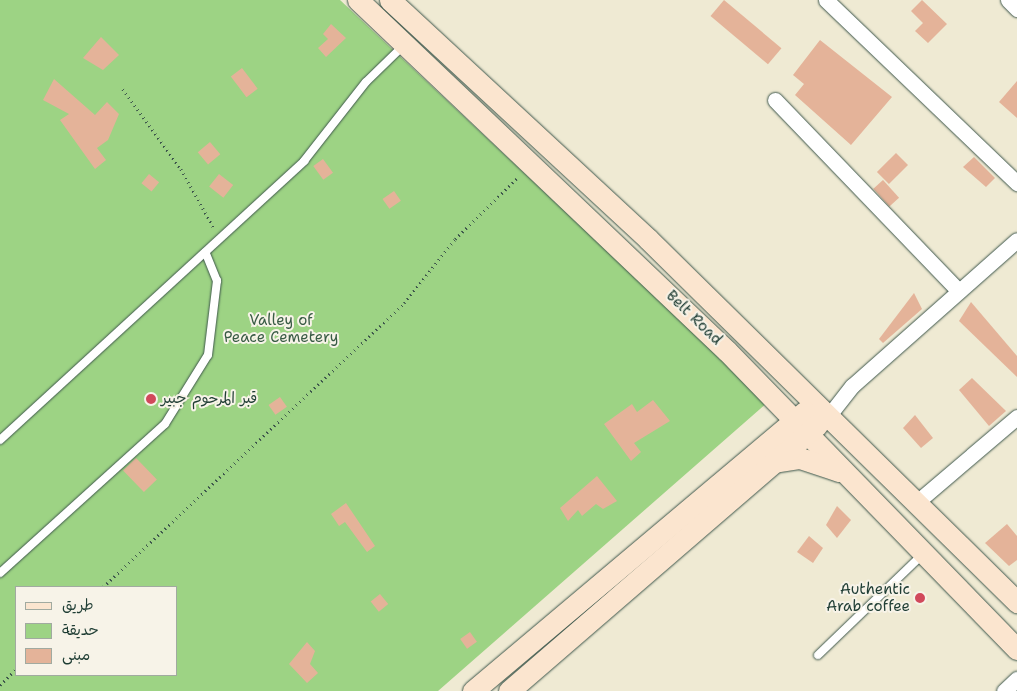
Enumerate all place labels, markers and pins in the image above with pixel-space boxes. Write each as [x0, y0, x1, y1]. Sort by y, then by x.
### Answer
place label: قبر المرحوم جبير [161, 390, 257, 408]
marker: قبر المرحوم جبير [145, 393, 157, 405]
place label: Authentic Arab coffee [826, 580, 910, 615]
marker: Authentic Arab coffee [914, 592, 926, 604]

